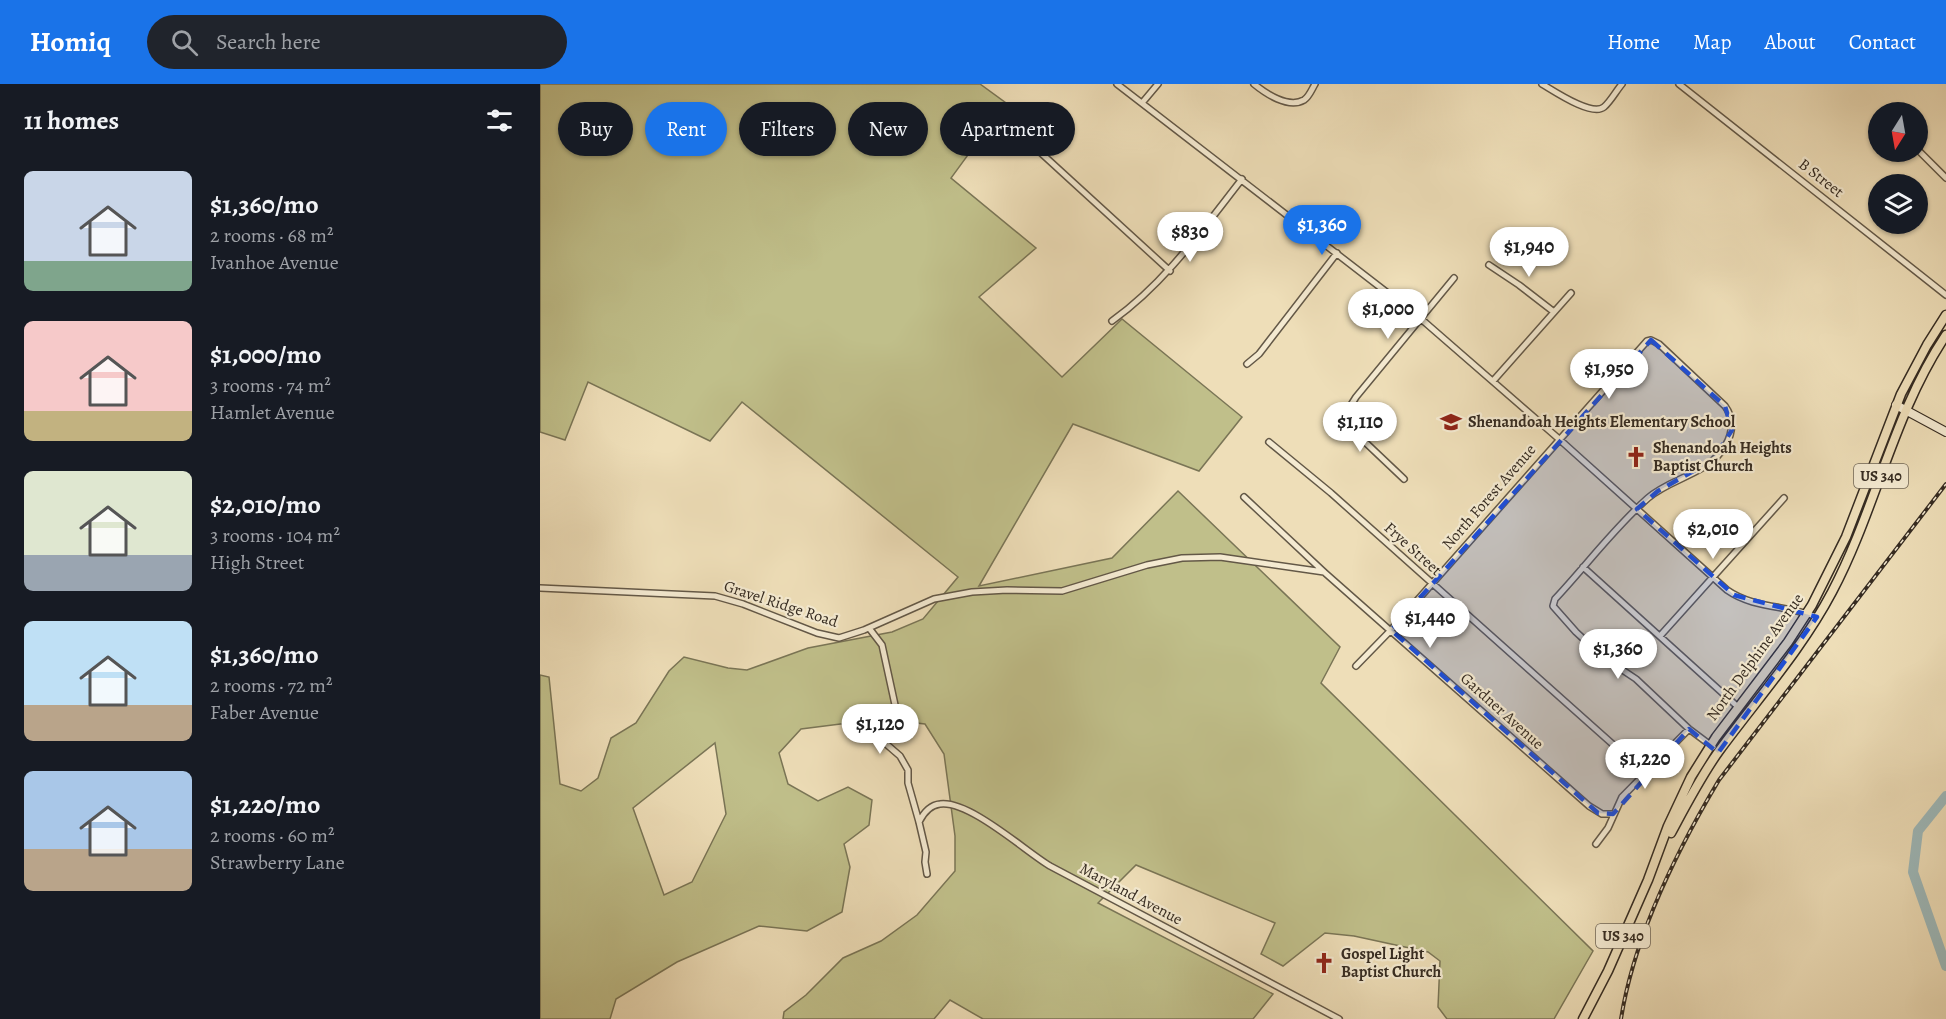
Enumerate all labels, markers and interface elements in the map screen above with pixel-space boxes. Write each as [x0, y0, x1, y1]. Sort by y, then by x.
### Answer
search box [147, 15, 567, 69]
text: Homiq [30, 23, 111, 61]
icon: search [168, 26, 201, 59]
text: Search here [216, 27, 321, 57]
text: Home [1607, 28, 1660, 56]
text: Map [1693, 28, 1731, 56]
text: About [1764, 28, 1816, 56]
text: Contact [1849, 28, 1916, 56]
chip: Buy [558, 102, 633, 156]
chip: Rent [645, 102, 727, 156]
chip: Filters [739, 102, 836, 156]
chip: New [848, 102, 928, 156]
chip: Apartment [940, 102, 1075, 156]
north arrow [1868, 102, 1928, 162]
map controls [1868, 102, 1928, 234]
text: 11 homes [24, 103, 119, 138]
icon: filters [483, 104, 516, 137]
street label: B Street [1794, 153, 1848, 203]
button: layers [1868, 174, 1928, 234]
text: $1,360/mo [210, 187, 319, 222]
icon: home [72, 195, 144, 267]
pin: $1,360 [1273, 205, 1371, 256]
text: $1,360 [1297, 211, 1347, 238]
pin: $830 [1154, 212, 1226, 263]
text: $830 [1171, 218, 1209, 245]
text: 2 rooms · 68 m² [210, 222, 334, 249]
pin: $1,940 [1480, 227, 1578, 278]
text: $1,940 [1504, 233, 1554, 260]
text: Ivanhoe Avenue [210, 249, 339, 276]
pin: $1,000 [1339, 289, 1437, 340]
text: $1,000 [1362, 295, 1414, 322]
text: $1,000/mo [210, 337, 321, 372]
icon: home [72, 345, 144, 417]
pin: $1,950 [1560, 349, 1658, 400]
text: $1,950 [1584, 355, 1634, 382]
text: 3 rooms · 74 m² [210, 372, 331, 399]
text: Hamlet Avenue [210, 399, 335, 426]
pin: $1,110 [1311, 402, 1409, 453]
text: $1,110 [1337, 408, 1383, 435]
school or university icon: Shenandoah Heights Elementary School [1439, 410, 1463, 434]
place label: Shenandoah Heights Elementary School [1468, 411, 1736, 433]
place label: Shenandoah Heights Baptist Church [1653, 437, 1792, 477]
street label: North Forest Avenue [1437, 439, 1541, 555]
church icon: Shenandoah Heights Baptist Church [1624, 445, 1648, 469]
road number: US 340 [1854, 464, 1908, 488]
text: $2,010/mo [210, 487, 321, 522]
icon: home [72, 495, 144, 567]
pin: $2,010 [1664, 509, 1762, 560]
text: $2,010 [1687, 515, 1739, 542]
street label: Frye Street [1379, 517, 1447, 581]
text: 3 rooms · 104 m² [210, 522, 340, 549]
text: High Street [210, 549, 304, 576]
street label: Gravel Ridge Road [721, 575, 841, 633]
street label: North Delphine Avenue [1701, 589, 1809, 725]
pin: $1,440 [1381, 598, 1479, 649]
text: $1,440 [1405, 604, 1455, 631]
pin: $1,360 [1569, 629, 1667, 680]
text: $1,360 [1593, 635, 1643, 662]
text: $1,360/mo [210, 637, 319, 672]
icon: home [72, 645, 144, 717]
street label: Gardner Avenue [1455, 668, 1549, 754]
text: 2 rooms · 72 m² [210, 672, 332, 699]
text: Faber Avenue [210, 699, 319, 726]
pin: $1,120 [831, 704, 929, 755]
text: $1,120 [856, 710, 904, 737]
pin: $1,220 [1596, 739, 1694, 790]
text: $1,220 [1619, 745, 1671, 772]
text: $1,220/mo [210, 787, 320, 822]
icon: home [72, 795, 144, 867]
text: 2 rooms · 60 m² [210, 822, 334, 849]
text: Strawberry Lane [210, 849, 345, 876]
street label: Maryland Avenue [1076, 858, 1186, 930]
road number: US 340 [1596, 924, 1650, 948]
place label: Gospel Light Baptist Church [1341, 943, 1442, 983]
church icon: Gospel Light Baptist Church [1312, 951, 1336, 975]

